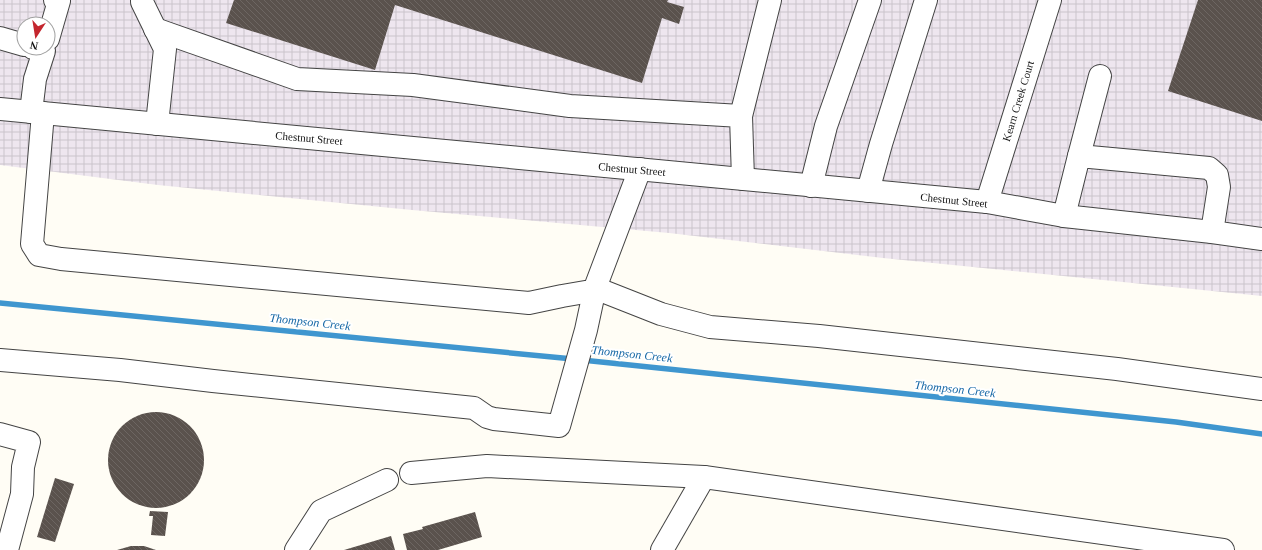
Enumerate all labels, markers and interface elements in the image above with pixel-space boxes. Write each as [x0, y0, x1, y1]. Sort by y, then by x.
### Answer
north arrow [16, 16, 56, 56]
text: N [29, 39, 39, 52]
street label: Kearn Creek Court [1000, 59, 1036, 143]
street label: Chestnut Street [275, 129, 343, 147]
street label: Chestnut Street [598, 160, 666, 178]
street label: Chestnut Street [920, 191, 988, 209]
water label: Thompson Creek [269, 311, 352, 333]
water label: Thompson Creek [591, 343, 674, 365]
water label: Thompson Creek [914, 378, 997, 400]

